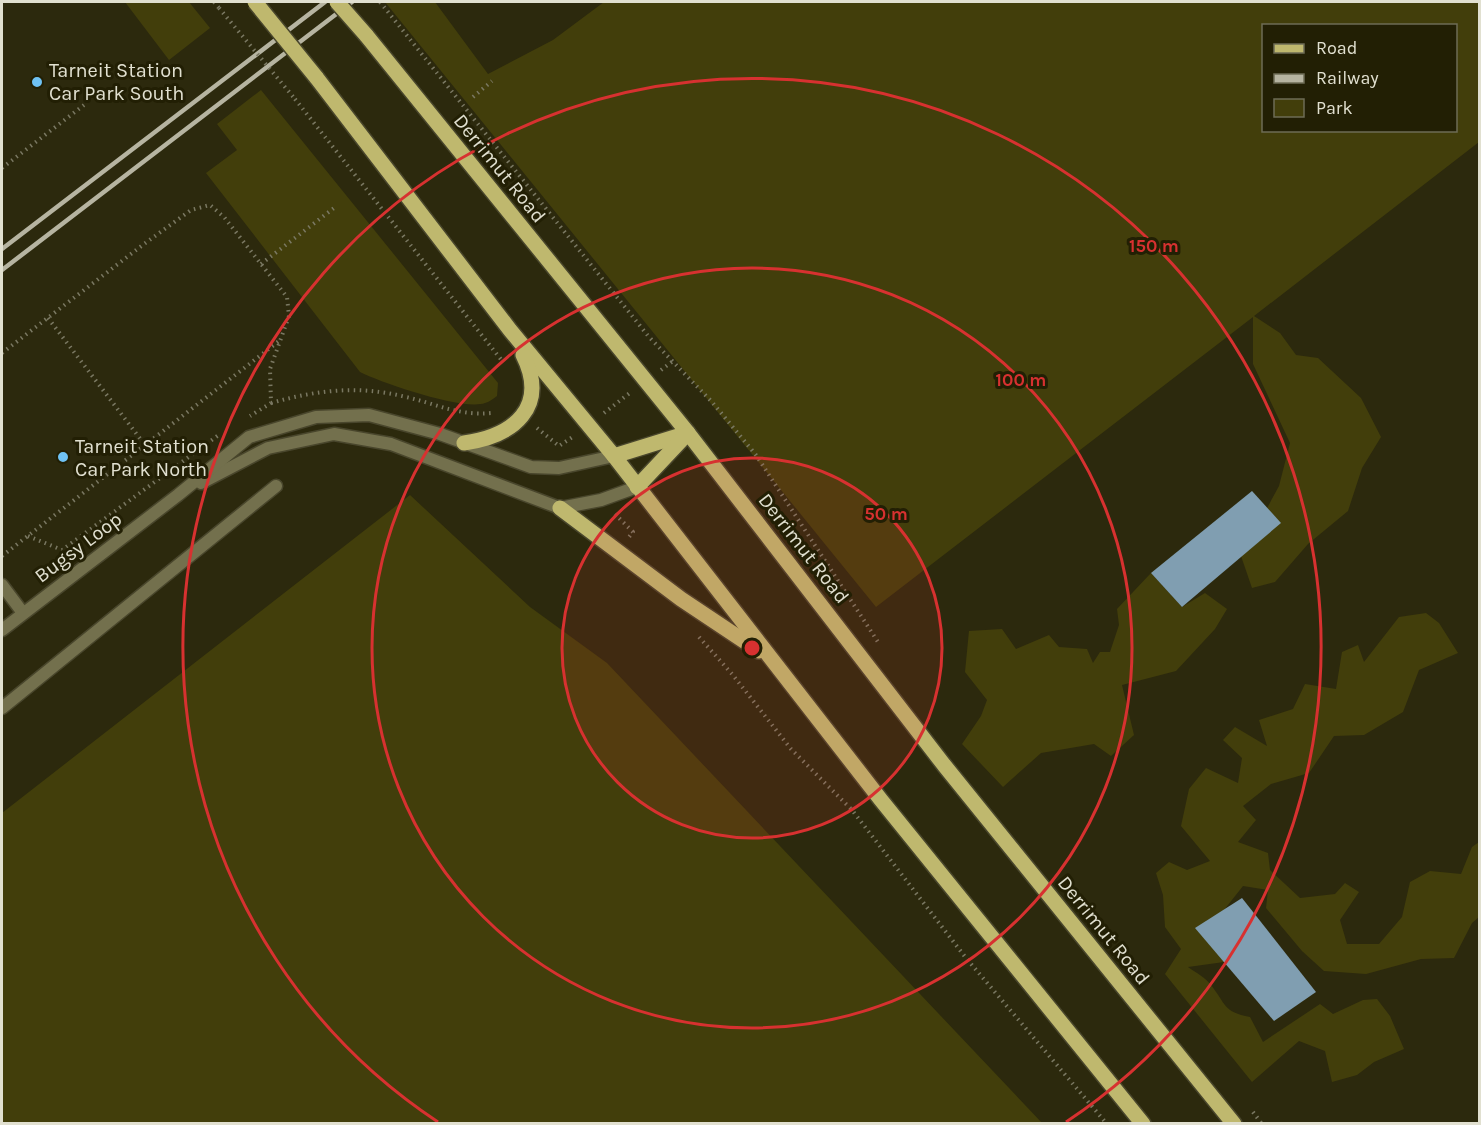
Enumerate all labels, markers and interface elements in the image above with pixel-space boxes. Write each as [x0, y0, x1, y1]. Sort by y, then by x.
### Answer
legend [1262, 24, 1457, 132]
text: Road [1316, 37, 1357, 59]
place label: Tarneit Station Car Park South [49, 59, 184, 105]
text: Railway [1316, 67, 1379, 89]
marker: Tarneit Station Car Park South [30, 75, 44, 89]
text: Park [1316, 97, 1353, 119]
street label: Derrimut Road [449, 109, 550, 227]
text: 150 m [1129, 235, 1179, 257]
text: 100 m [996, 369, 1046, 391]
place label: Tarneit Station Car Park North [75, 435, 209, 481]
marker: Tarneit Station Car Park North [56, 450, 70, 464]
street label: Derrimut Road [754, 489, 854, 608]
text: 50 m [864, 503, 908, 525]
street label: Bugsy Loop [30, 507, 126, 588]
centre of rings [742, 638, 762, 658]
street label: Derrimut Road [1053, 871, 1154, 989]

